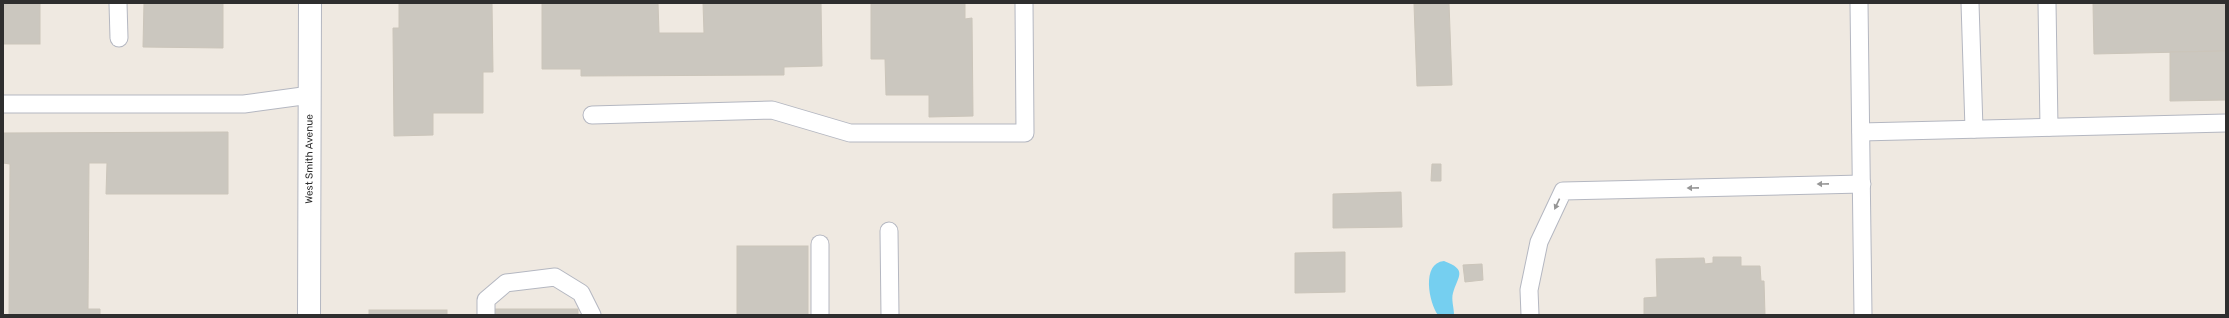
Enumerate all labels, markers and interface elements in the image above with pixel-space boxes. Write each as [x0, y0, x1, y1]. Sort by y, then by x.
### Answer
street label: West Smith Avenue [303, 114, 316, 204]
one-way arrow [1817, 181, 1829, 188]
one-way arrow [1687, 184, 1699, 191]
one-way arrow [1554, 198, 1560, 209]

